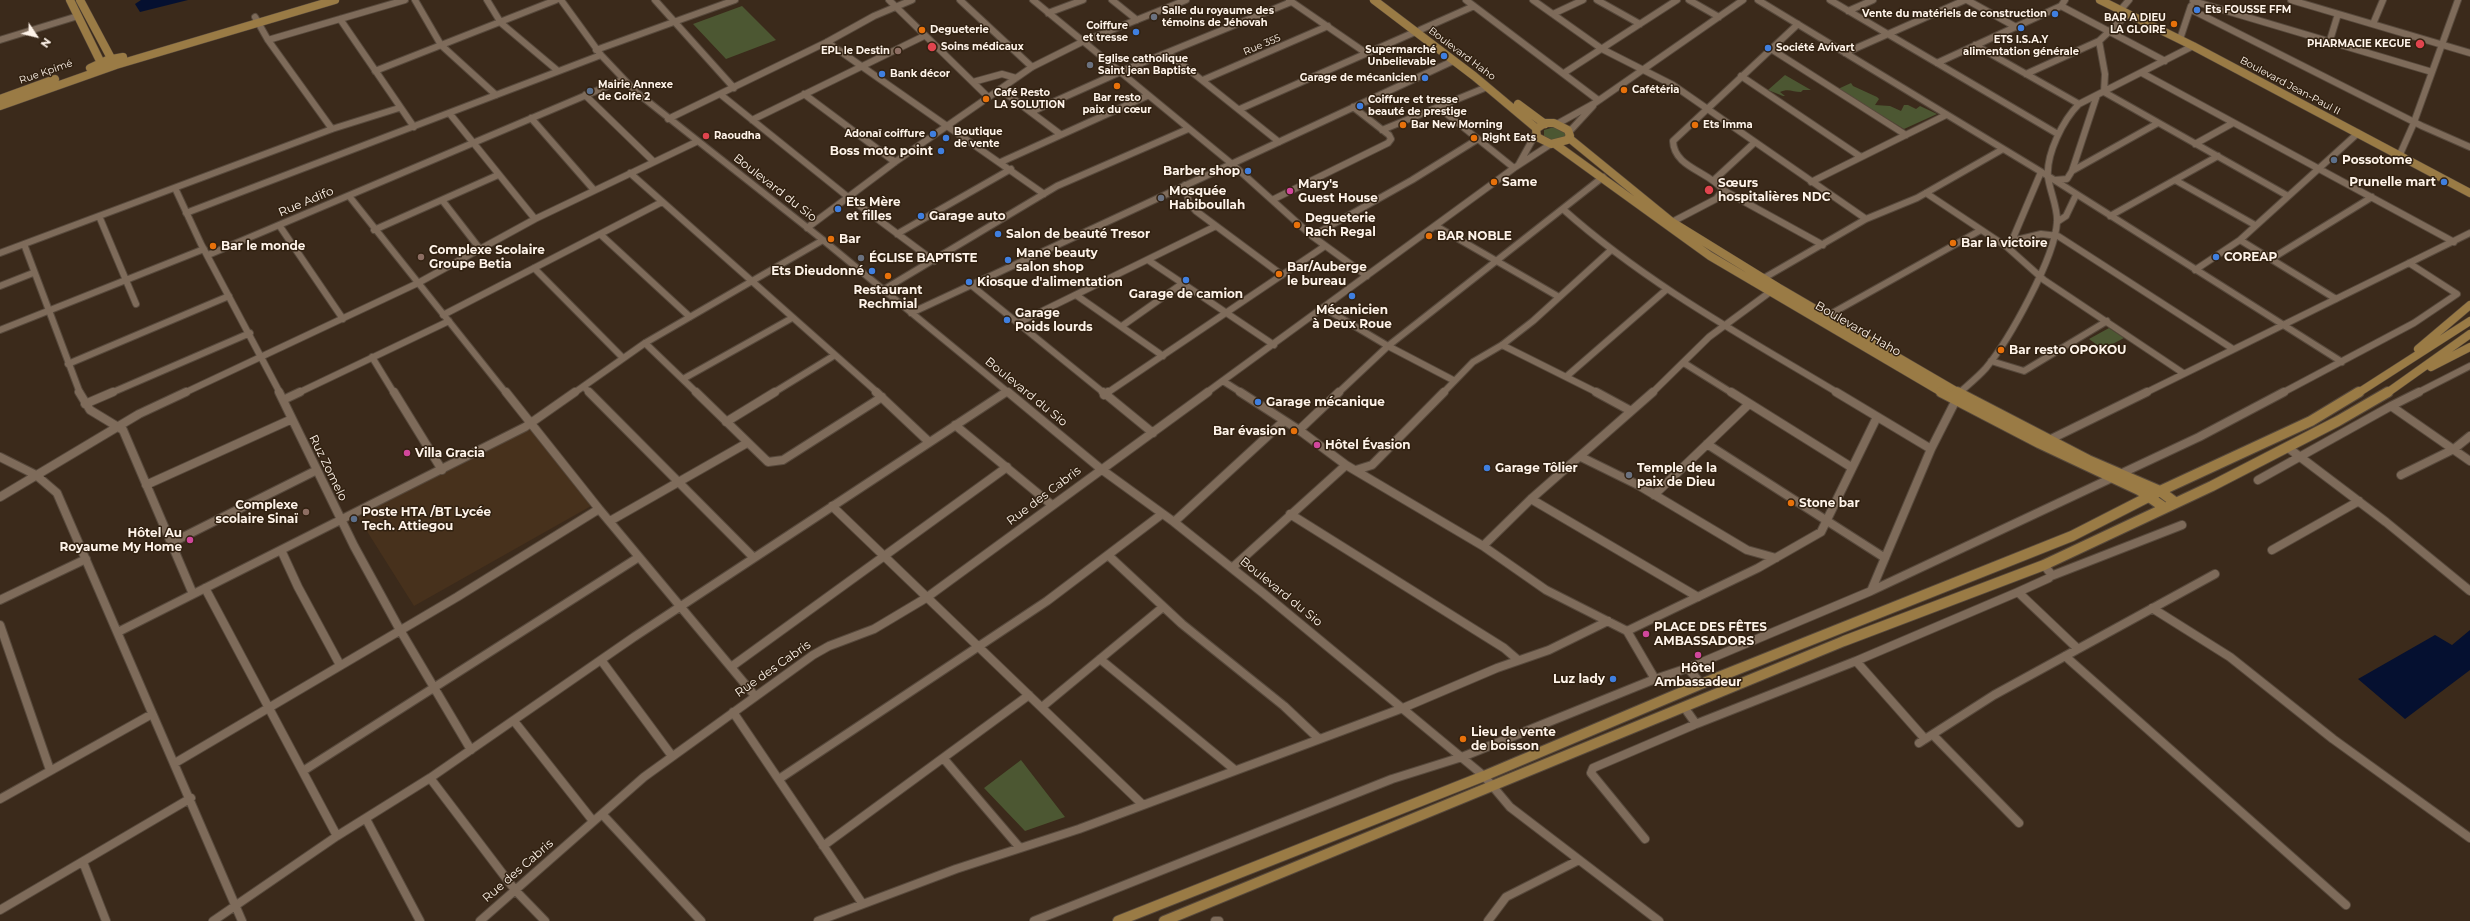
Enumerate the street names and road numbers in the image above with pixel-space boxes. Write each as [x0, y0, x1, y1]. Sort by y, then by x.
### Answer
street label: Boulevard Haho [1426, 25, 1498, 83]
street label: Rue 355 [1242, 32, 1282, 58]
street label: Boulevard Jean-Paul II [2238, 54, 2342, 118]
street label: Rue Kpimé [18, 57, 74, 87]
street label: Boulevard du Sio [730, 151, 820, 225]
street label: Rue Adifo [276, 184, 336, 220]
street label: Boulevard Haho [1813, 299, 1903, 359]
street label: Boulevard du Sio [982, 354, 1070, 430]
street label: Ruz Zomelo [306, 433, 350, 503]
street label: Rue des Cabris [1004, 463, 1084, 529]
street label: Boulevard du Sio [1237, 554, 1325, 630]
street label: Rue des Cabris [732, 638, 814, 700]
street label: Rue des Cabris [480, 836, 556, 906]

